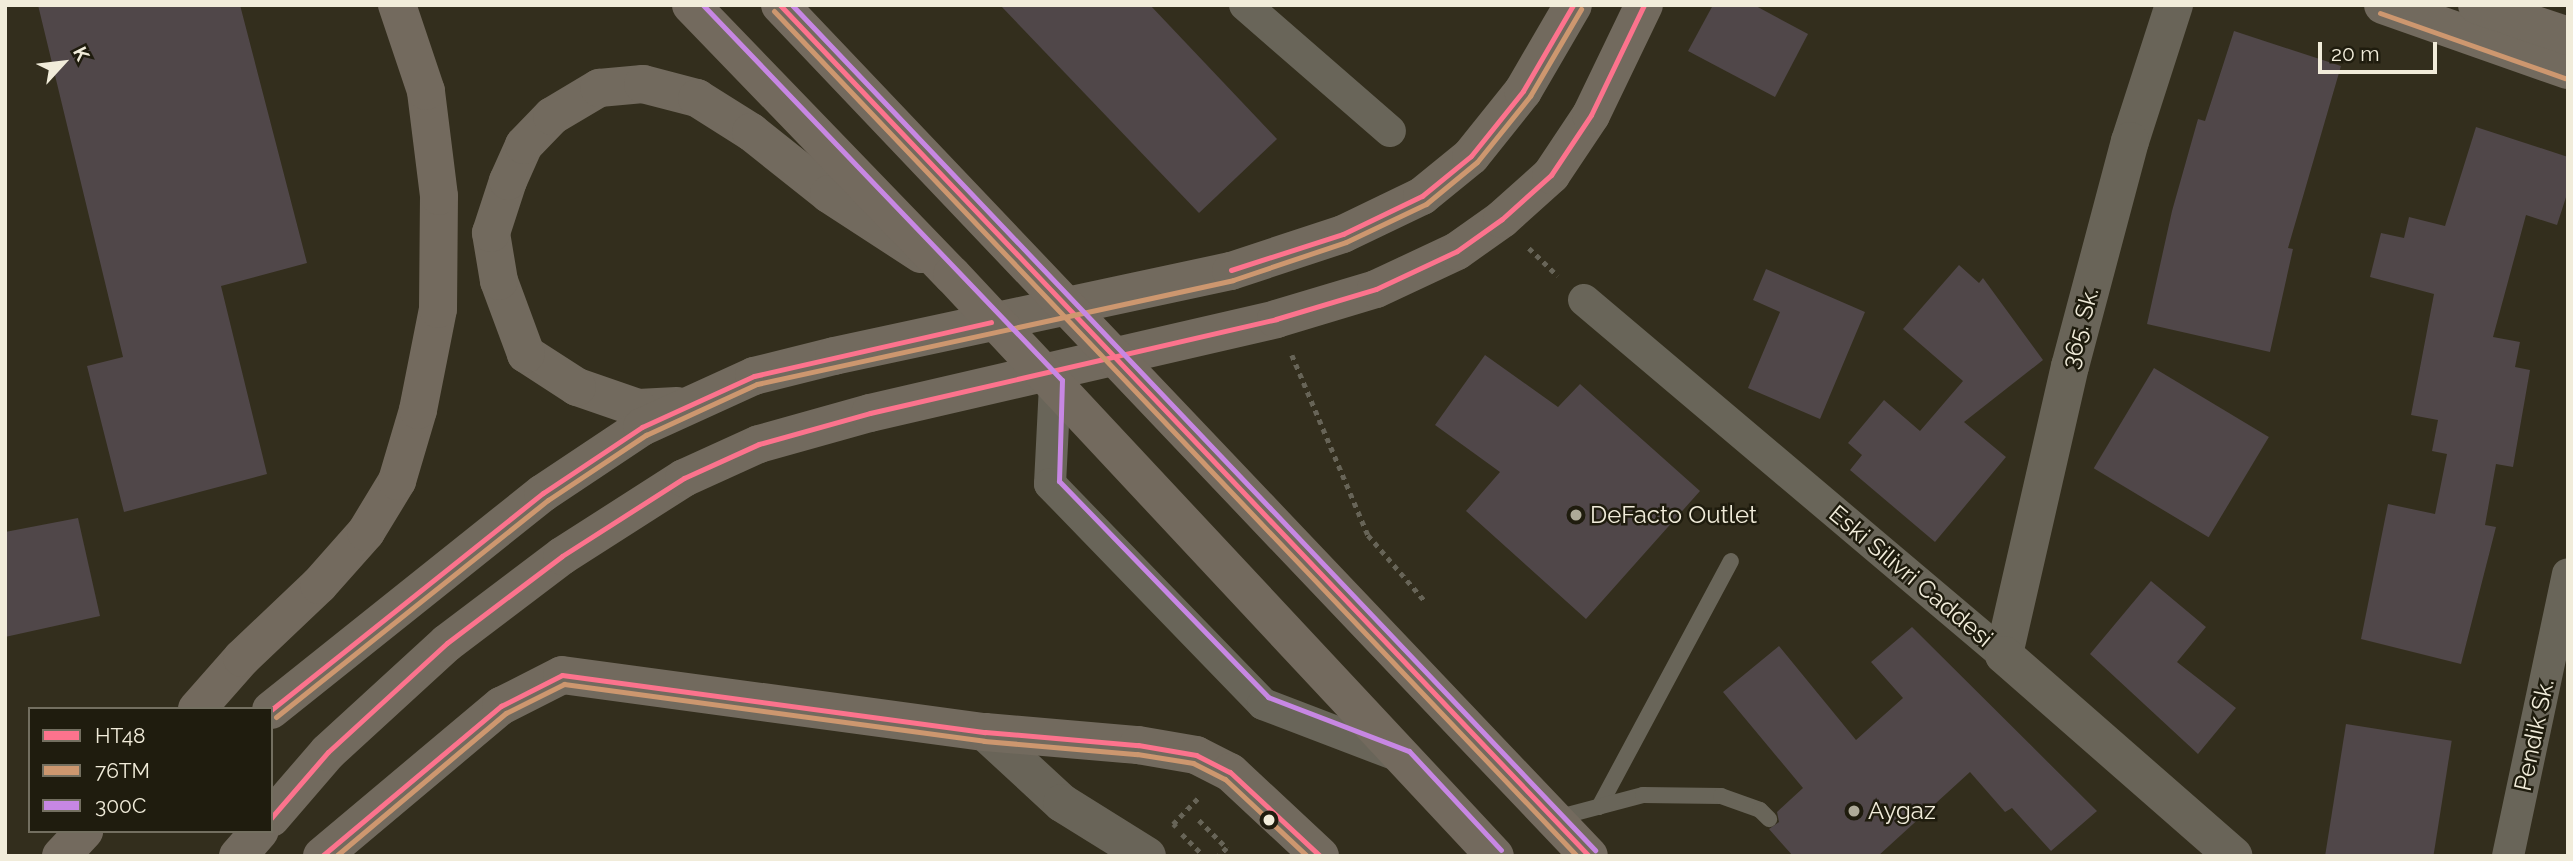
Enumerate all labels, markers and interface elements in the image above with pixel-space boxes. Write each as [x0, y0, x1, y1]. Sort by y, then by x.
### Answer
north arrow [28, 28, 98, 98]
scale bar [2321, 28, 2440, 72]
text: 20 m [2331, 41, 2379, 66]
text: K [69, 43, 94, 64]
street label: 365. Sk. [2055, 284, 2105, 372]
street label: Eski Silivri Caddesi [1823, 499, 1999, 653]
place label: DeFacto Outlet [1590, 501, 1757, 529]
marker: DeFacto Outlet [1568, 507, 1584, 523]
street label: Pendik Sk. [2508, 676, 2560, 794]
legend [28, 707, 273, 833]
text: HT48 [95, 723, 146, 748]
text: 76TM [95, 758, 150, 783]
text: 300C [95, 793, 146, 818]
place label: Aygaz [1868, 797, 1936, 825]
marker: Aygaz [1846, 803, 1862, 819]
unlabelled marker [1262, 813, 1276, 827]

